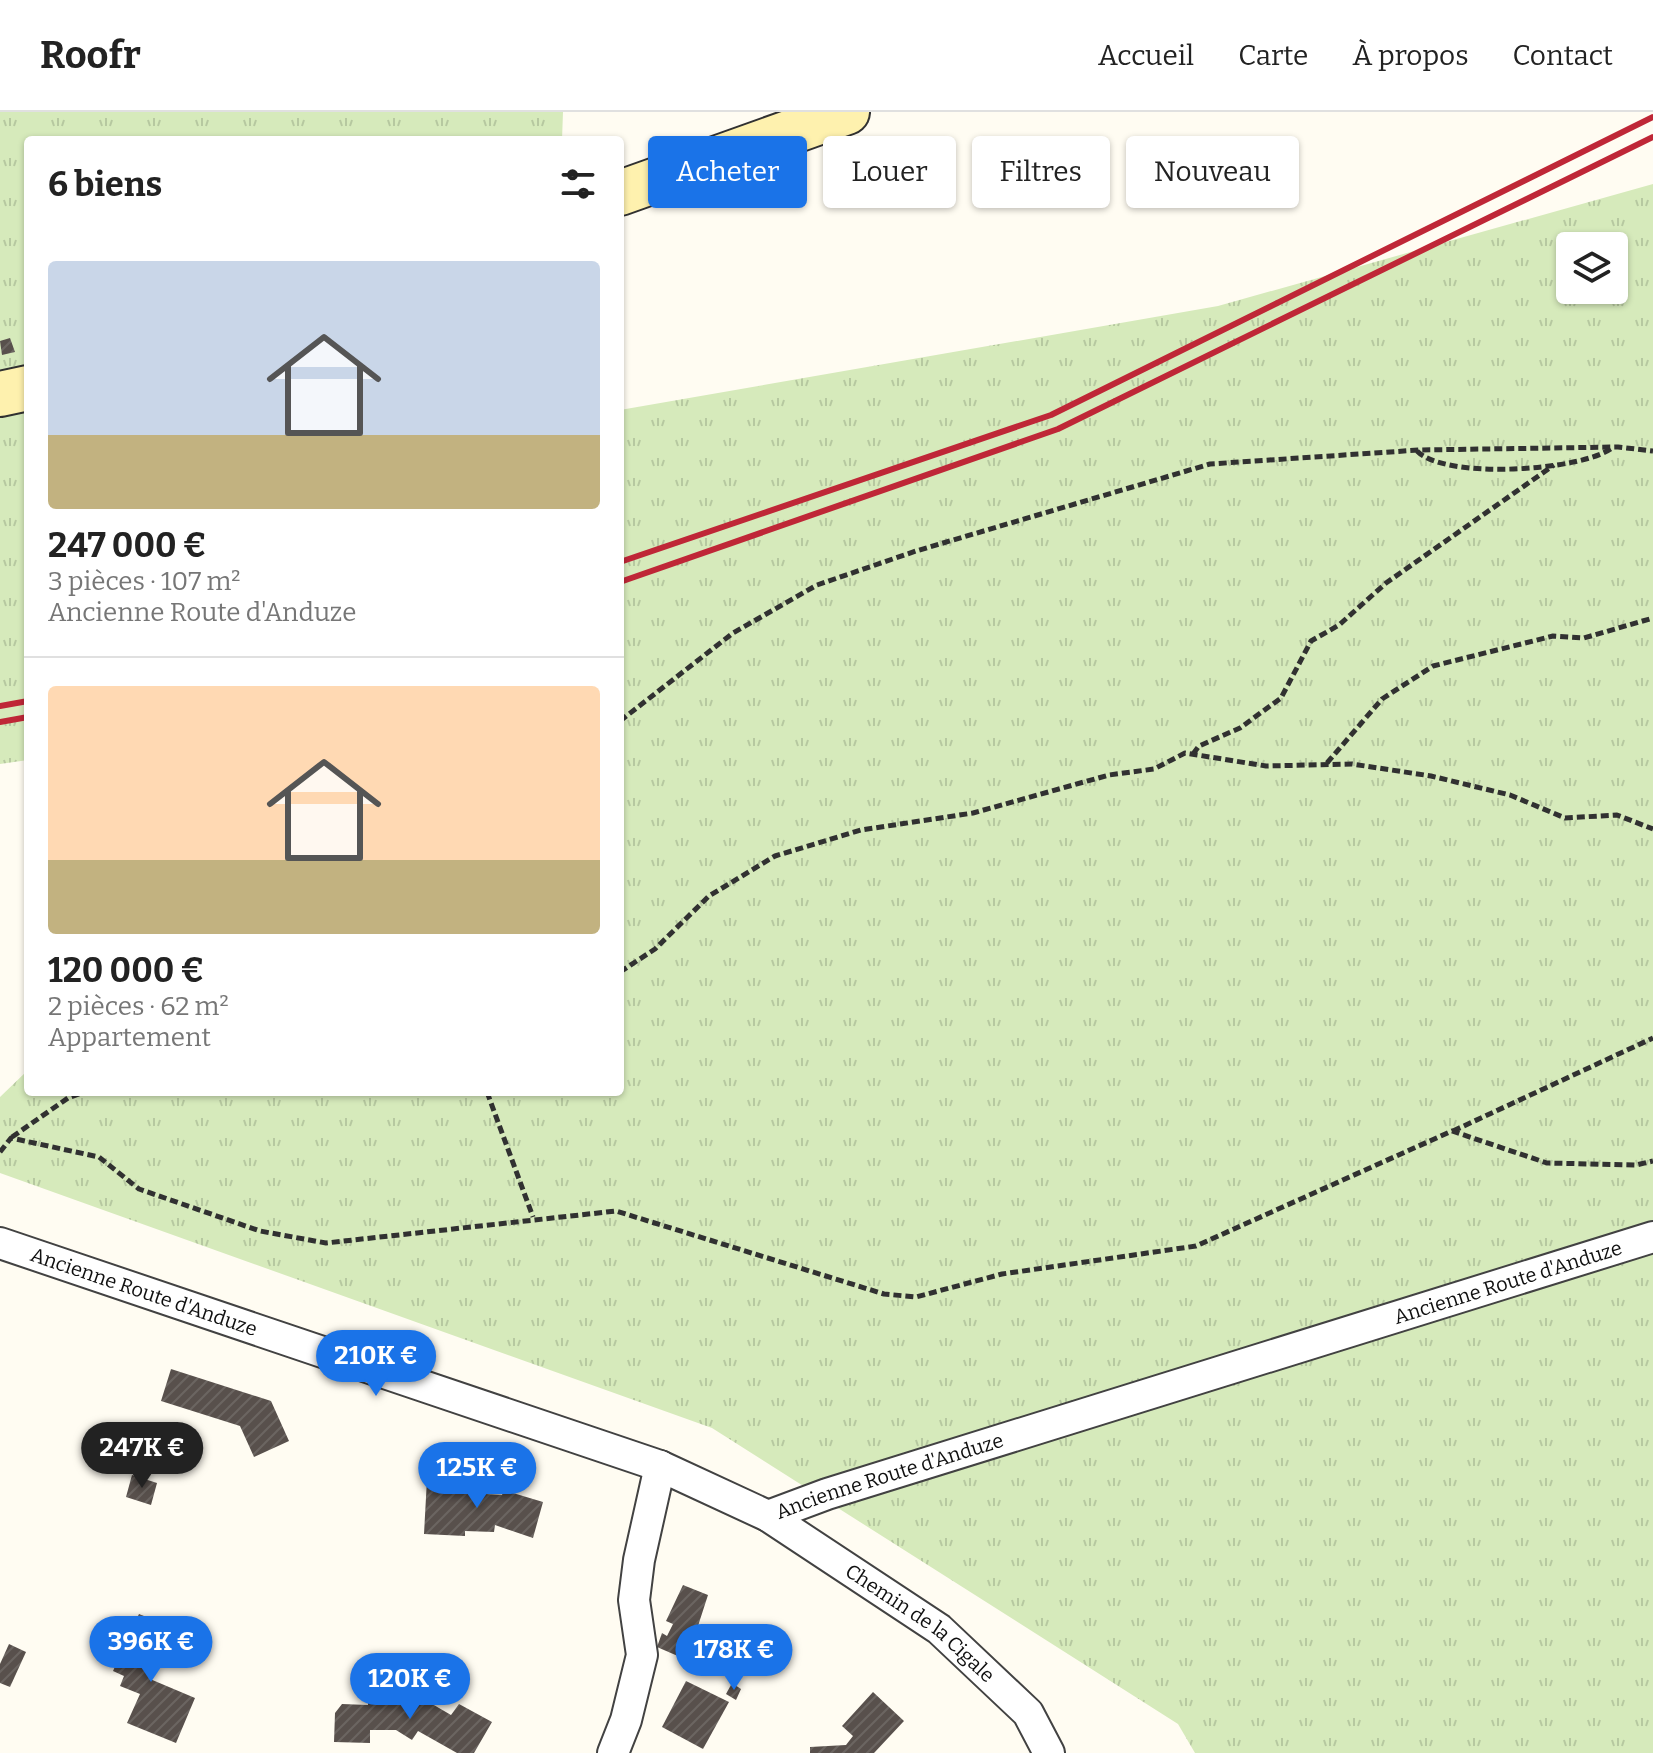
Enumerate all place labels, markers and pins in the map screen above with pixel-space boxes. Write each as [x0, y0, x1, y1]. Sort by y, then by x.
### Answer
pin: 210K € [311, 1330, 441, 1398]
pin: 247K € [77, 1422, 207, 1490]
pin: 125K € [412, 1442, 542, 1510]
pin: 396K € [86, 1616, 216, 1684]
pin: 178K € [669, 1624, 799, 1692]
pin: 120K € [345, 1653, 475, 1721]

